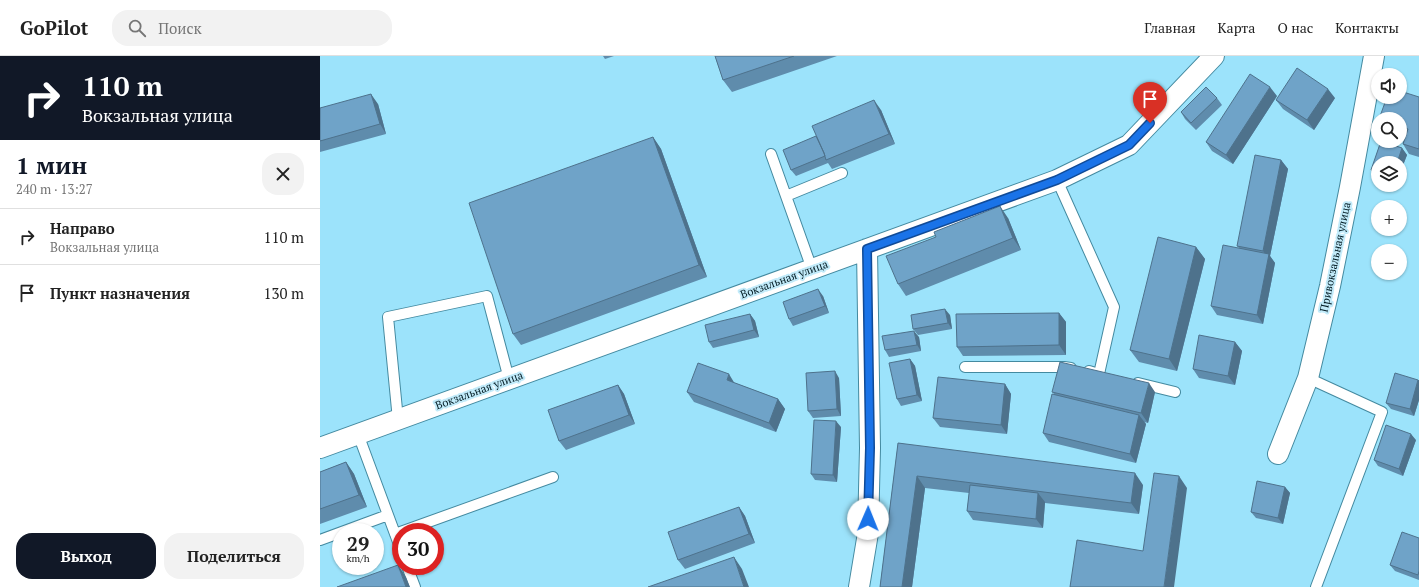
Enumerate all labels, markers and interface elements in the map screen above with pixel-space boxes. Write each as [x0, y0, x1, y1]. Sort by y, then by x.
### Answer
search box [112, 10, 392, 46]
text: GoPilot [20, 15, 88, 40]
icon: search [126, 17, 148, 39]
text: Поиск [158, 18, 202, 38]
text: Главная [1144, 18, 1196, 37]
text: Карта [1218, 18, 1255, 37]
text: О нас [1277, 18, 1313, 37]
text: Контакты [1335, 18, 1399, 37]
text: 110 m [82, 67, 163, 104]
map controls [1371, 68, 1407, 280]
button: sound [1371, 68, 1407, 104]
icon: right [16, 72, 68, 124]
pin [1133, 82, 1167, 123]
icon: arrive [1139, 88, 1161, 110]
text: Вокзальная улица [82, 103, 233, 127]
button: search [1371, 112, 1407, 148]
text: 1 мин [16, 149, 87, 181]
button: close [262, 153, 304, 195]
button: layers [1371, 156, 1407, 192]
text: 240 m · 13:27 [16, 180, 93, 198]
street label: Привокзальная улица [1316, 200, 1354, 313]
button: + [1371, 200, 1407, 236]
text: Направо [50, 218, 115, 238]
icon: right [16, 226, 38, 248]
text: 110 m [263, 227, 304, 247]
text: Вокзальная улица [50, 238, 159, 256]
button: − [1371, 244, 1407, 280]
street label: Вокзальная улица [738, 256, 830, 301]
icon: arrive [16, 282, 38, 304]
text: Пункт назначения [50, 283, 190, 303]
text: 130 m [263, 283, 304, 303]
street label: Вокзальная улица [433, 367, 525, 412]
position arrow [847, 498, 889, 540]
speed limit sign: 30 [392, 523, 444, 575]
text: 29 [347, 530, 369, 557]
button: Выход [16, 533, 156, 579]
button: Поделиться [164, 533, 304, 579]
text: km/h [346, 552, 370, 565]

